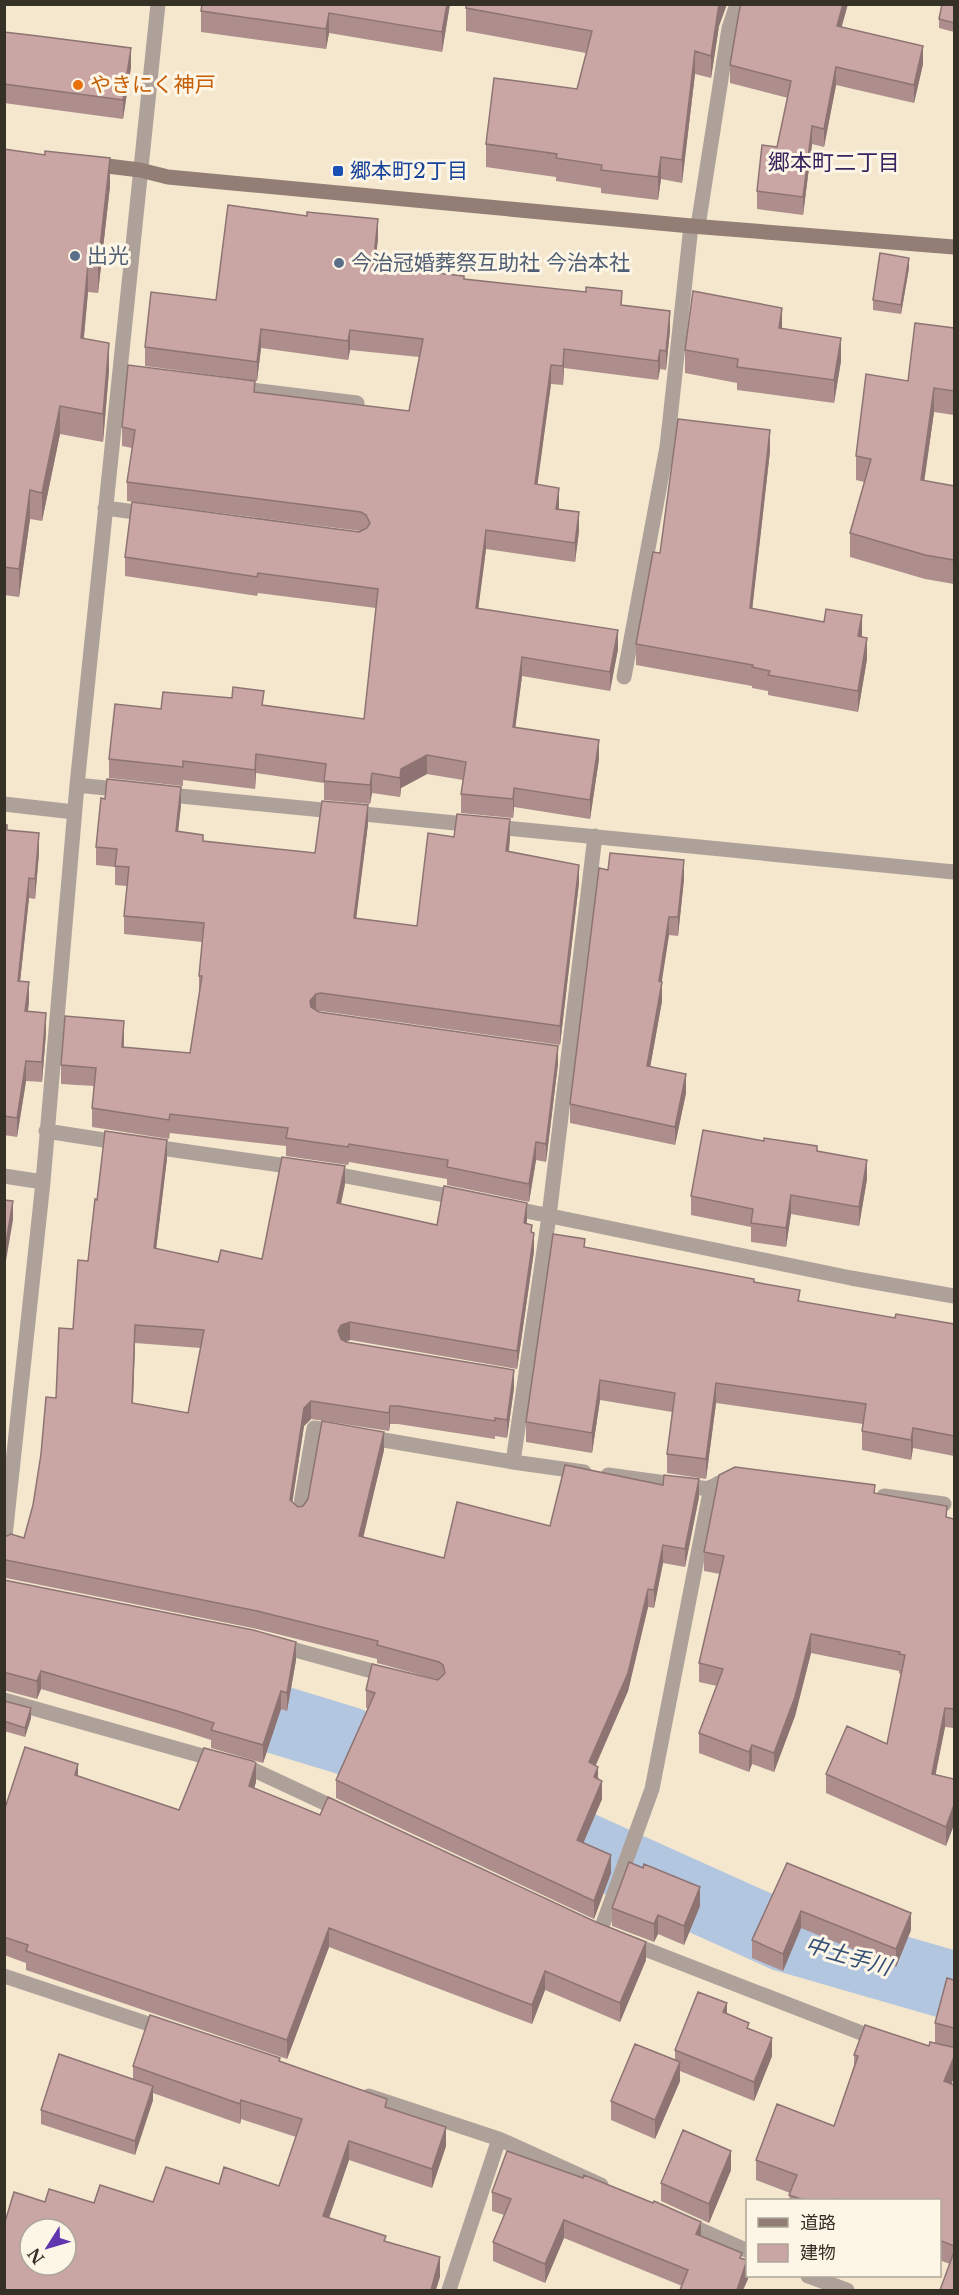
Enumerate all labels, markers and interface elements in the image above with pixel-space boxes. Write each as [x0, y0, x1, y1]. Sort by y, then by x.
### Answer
place label: やきにく神戸 [90, 72, 216, 98]
marker: やきにく神戸 [71, 78, 85, 92]
district label: 郷本町二丁目 [768, 149, 900, 176]
place label: 郷本町2丁目 [350, 158, 468, 184]
marker: 郷本町2丁目 [331, 164, 345, 178]
place label: 出光 [87, 243, 129, 269]
marker: 出光 [68, 249, 82, 263]
place label: 今治冠婚葬祭互助社 今治本社 [351, 250, 630, 276]
marker: 今治冠婚葬祭互助社 今治本社 [332, 256, 346, 270]
water label: 中土手川 [802, 1931, 896, 1982]
legend [746, 2199, 941, 2277]
text: 道路 [800, 2212, 836, 2234]
north arrow [18, 2217, 78, 2277]
text: 建物 [800, 2242, 836, 2264]
text: N [24, 2244, 49, 2268]

